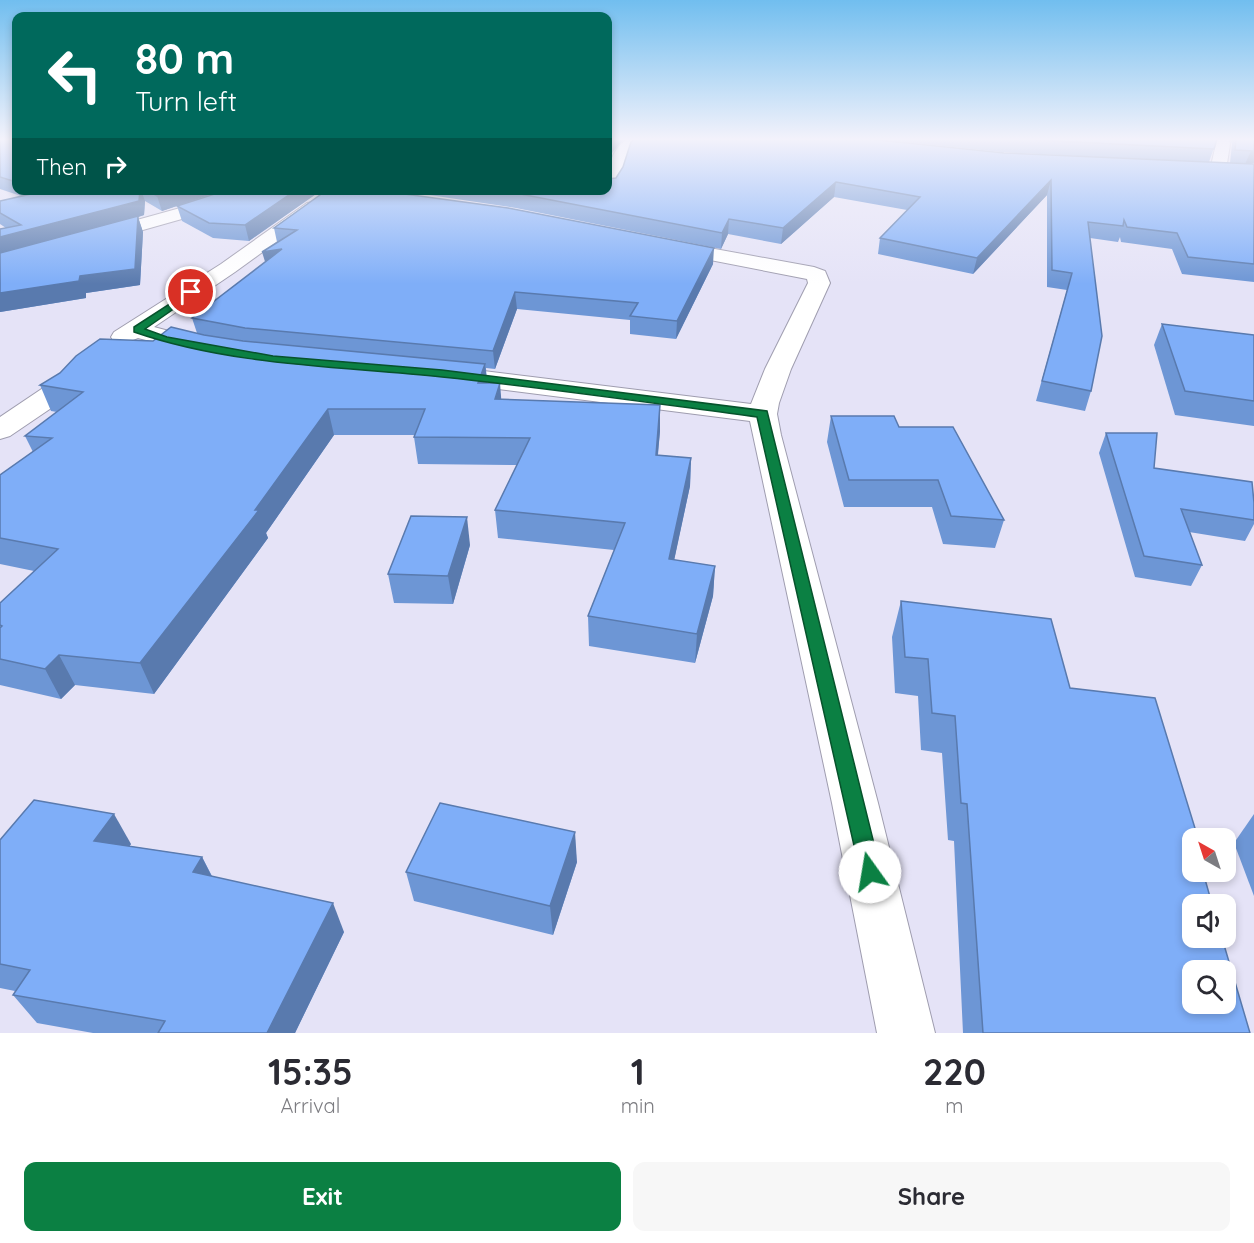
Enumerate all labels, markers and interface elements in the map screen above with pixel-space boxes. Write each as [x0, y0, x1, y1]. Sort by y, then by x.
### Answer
text: 80 m [135, 32, 234, 85]
icon: left [36, 36, 114, 114]
text: Turn left [135, 84, 237, 118]
icon: right [99, 150, 132, 183]
text: Then [36, 153, 87, 181]
pin [165, 266, 216, 317]
icon: arrive [174, 275, 207, 308]
north arrow [1182, 828, 1236, 882]
map controls [1182, 828, 1236, 1014]
position arrow [838, 840, 902, 904]
button: sound [1182, 894, 1236, 948]
button: search [1182, 960, 1236, 1014]
text: 15:35 [268, 1049, 353, 1094]
text: 1 [631, 1049, 645, 1094]
text: 220 [923, 1049, 986, 1094]
text: Arrival [280, 1093, 340, 1118]
text: min [621, 1093, 655, 1118]
text: m [945, 1093, 964, 1118]
button: Exit [24, 1162, 621, 1231]
button: Share [633, 1162, 1230, 1231]

